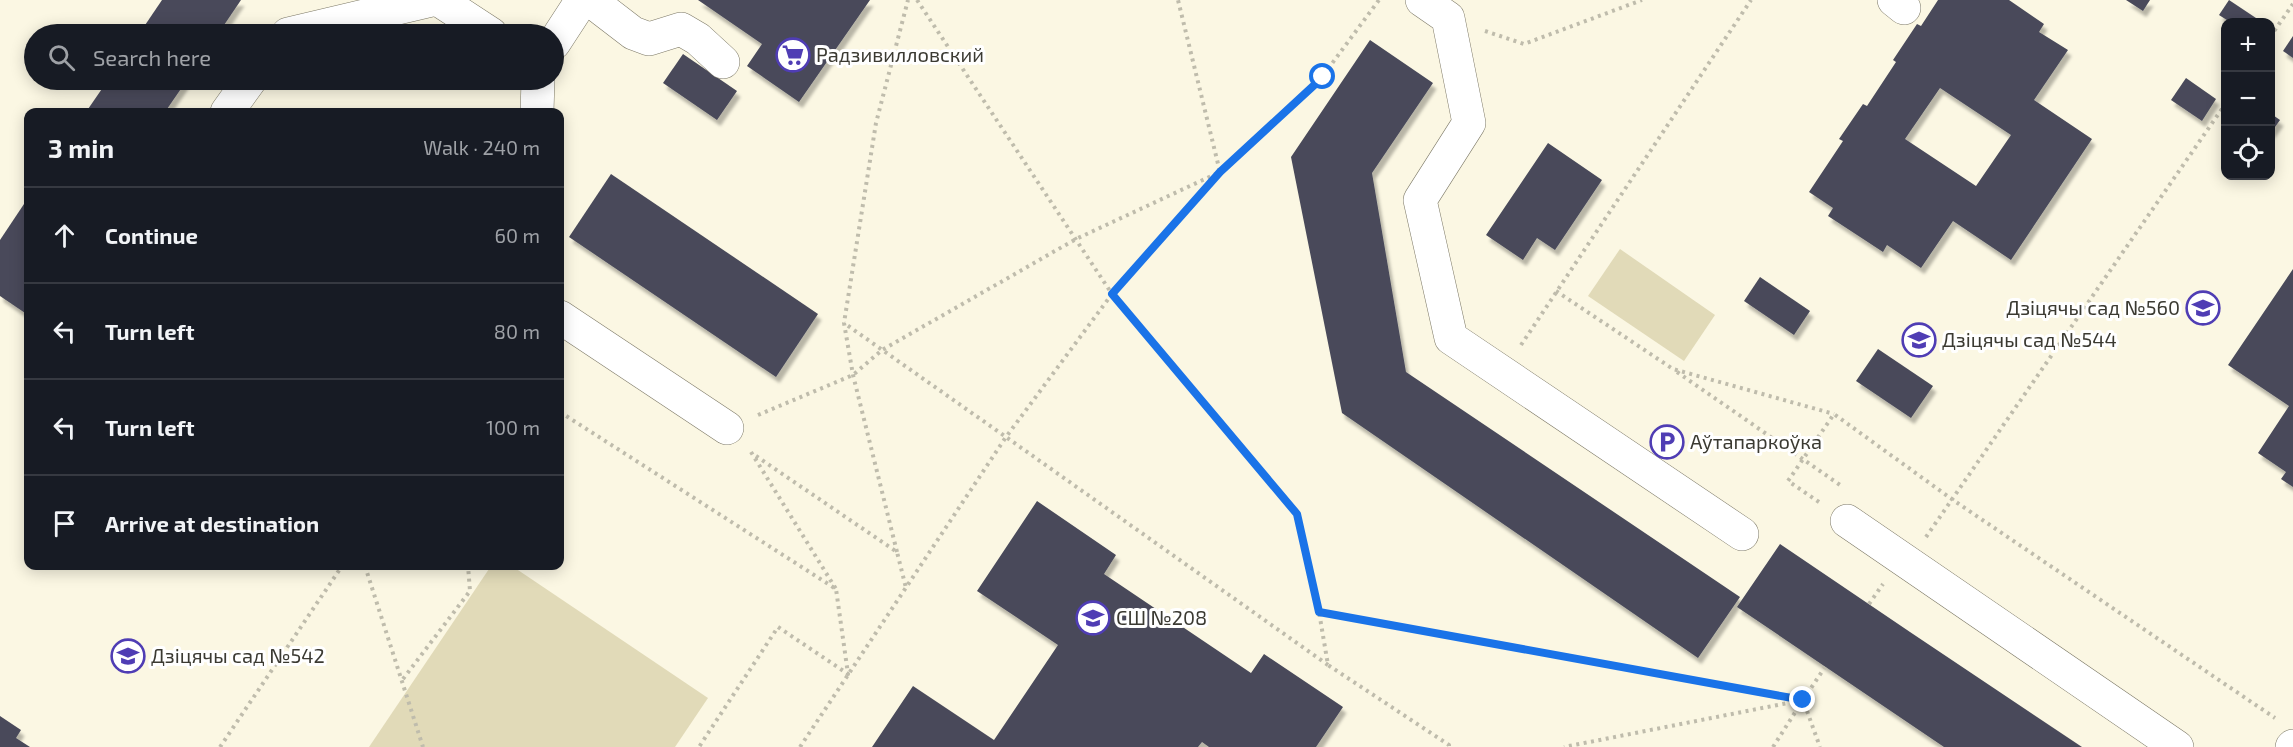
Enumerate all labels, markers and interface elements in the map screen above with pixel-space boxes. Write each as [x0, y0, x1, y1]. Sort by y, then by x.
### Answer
map controls [2221, 18, 2275, 180]
button: + [2221, 18, 2275, 72]
search box [24, 24, 564, 90]
supermarket icon: Радзивилловский [775, 37, 811, 73]
icon: search [45, 41, 78, 74]
place label: Радзивилловский [816, 42, 984, 66]
text: Search here [93, 44, 211, 70]
route start [1309, 63, 1335, 89]
button: − [2221, 72, 2275, 126]
button: locate [2221, 126, 2275, 180]
text: 3 min [48, 132, 114, 163]
text: Walk · 240 m [423, 135, 540, 159]
icon: ahead [48, 219, 81, 252]
text: Continue [105, 222, 198, 248]
text: 60 m [495, 223, 540, 247]
school or university icon: Дзіцячы сад №560 [2185, 290, 2221, 326]
place label: Дзіцячы сад №560 [2006, 295, 2180, 319]
icon: left [48, 315, 81, 348]
text: Turn left [105, 318, 194, 344]
text: 80 m [494, 319, 540, 343]
school or university icon: Дзіцячы сад №544 [1901, 322, 1937, 358]
place label: Дзіцячы сад №544 [1942, 327, 2117, 351]
icon: left [48, 411, 81, 444]
text: Turn left [105, 414, 194, 440]
text: 100 m [486, 415, 540, 439]
parking icon: Аўтапаркоўка [1649, 424, 1685, 460]
place label: Аўтапаркоўка [1690, 429, 1822, 454]
icon: arrive [48, 507, 81, 540]
text: Arrive at destination [105, 510, 319, 536]
school or university icon: СШ №208 [1075, 600, 1111, 636]
place label: СШ №208 [1116, 605, 1207, 629]
school or university icon: Дзіцячы сад №542 [110, 638, 146, 674]
place label: Дзіцячы сад №542 [151, 643, 325, 667]
route end [1789, 686, 1815, 712]

